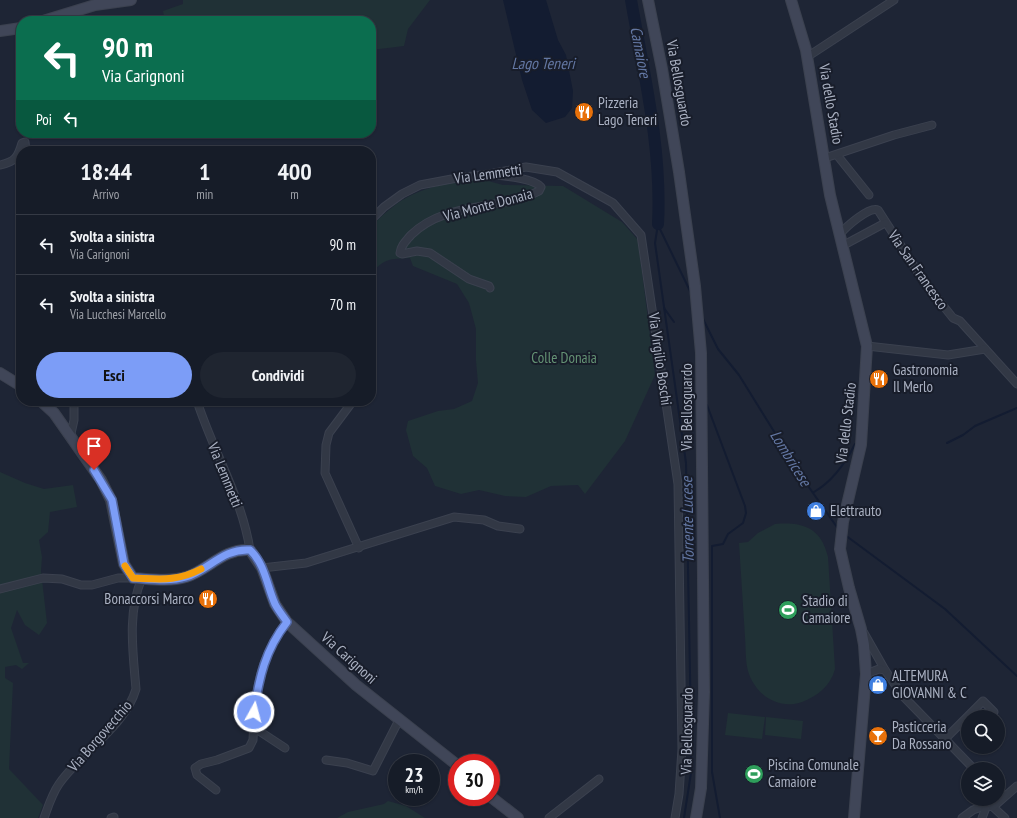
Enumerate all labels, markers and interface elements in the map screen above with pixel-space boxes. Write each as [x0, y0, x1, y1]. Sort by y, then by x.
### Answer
water label: Camaiore [626, 25, 656, 81]
text: 90 m [102, 28, 153, 65]
icon: left [36, 32, 88, 84]
street label: Via Bellosguardo [662, 37, 696, 128]
water label: Lago Teneri [511, 53, 577, 73]
street label: Via dello Stadio [815, 61, 848, 146]
text: Via Carignoni [102, 64, 185, 87]
place label: Pizzeria Lago Teneri [598, 93, 657, 129]
restaurant icon: Pizzeria Lago Teneri [573, 101, 595, 123]
icon: left [60, 108, 82, 130]
text: Poi [36, 110, 52, 129]
text: 18:44 [80, 156, 132, 187]
text: 1 [199, 156, 210, 187]
text: 400 [277, 156, 312, 187]
street label: Via Lemmetti [452, 159, 523, 188]
street label: Via Monte Donaia [440, 183, 535, 226]
text: Arrivo [93, 186, 120, 203]
text: min [196, 186, 213, 203]
text: m [290, 186, 299, 203]
street label: Via San Francesco [884, 226, 953, 313]
text: Svolta a sinistra [70, 227, 155, 246]
icon: left [36, 234, 58, 256]
text: 90 m [330, 235, 356, 254]
text: Via Carignoni [70, 246, 130, 263]
text: Svolta a sinistra [70, 287, 155, 306]
icon: left [36, 294, 58, 316]
text: 70 m [330, 295, 356, 314]
text: Via Lucchesi Marcello [70, 306, 166, 323]
street label: Via Virgilio Boschi [644, 310, 676, 406]
park label: Colle Donaia [531, 348, 597, 367]
button: Esci [36, 352, 192, 398]
button: Condividi [200, 352, 356, 398]
place label: Gastronomia Il Merlo [893, 360, 958, 396]
street label: Via Bellosguardo [677, 363, 696, 452]
restaurant icon: Gastronomia Il Merlo [868, 368, 890, 390]
street label: Via dello Stadio [831, 381, 860, 466]
water label: Lombricese [766, 426, 817, 491]
pin [77, 429, 111, 470]
icon: arrive [83, 435, 105, 457]
street label: Via Lemmetti [203, 439, 247, 510]
water label: Torrente Lucese [676, 475, 698, 563]
shop icon: Elettrauto [805, 500, 827, 522]
place label: Elettrauto [830, 501, 881, 520]
restaurant icon: Bonaccorsi Marco [197, 588, 219, 610]
place label: Bonaccorsi Marco [104, 589, 194, 608]
place label: Stadio di Camaiore [802, 591, 850, 627]
sports icon: Stadio di Camaiore [777, 599, 799, 621]
street label: Via Carignoni [317, 627, 381, 688]
place label: ALTEMURA GIOVANNI & C [892, 666, 967, 702]
shop icon: ALTEMURA GIOVANNI & C [867, 674, 889, 696]
street label: Via Bellosguardo [676, 687, 697, 776]
position arrow [233, 691, 275, 733]
street label: Via Borgovecchio [63, 696, 136, 776]
map controls [961, 710, 1005, 806]
button: search [961, 710, 1005, 754]
place label: Pasticceria Da Rossano [892, 717, 951, 753]
bar icon: Pasticceria Da Rossano [867, 725, 889, 747]
speed limit sign: 30 [448, 754, 500, 806]
place label: Piscina Comunale Camaiore [768, 755, 859, 791]
text: 23 [404, 762, 424, 788]
button: layers [961, 762, 1005, 806]
sports icon: Piscina Comunale Camaiore [743, 763, 765, 785]
text: km/h [405, 783, 423, 796]

